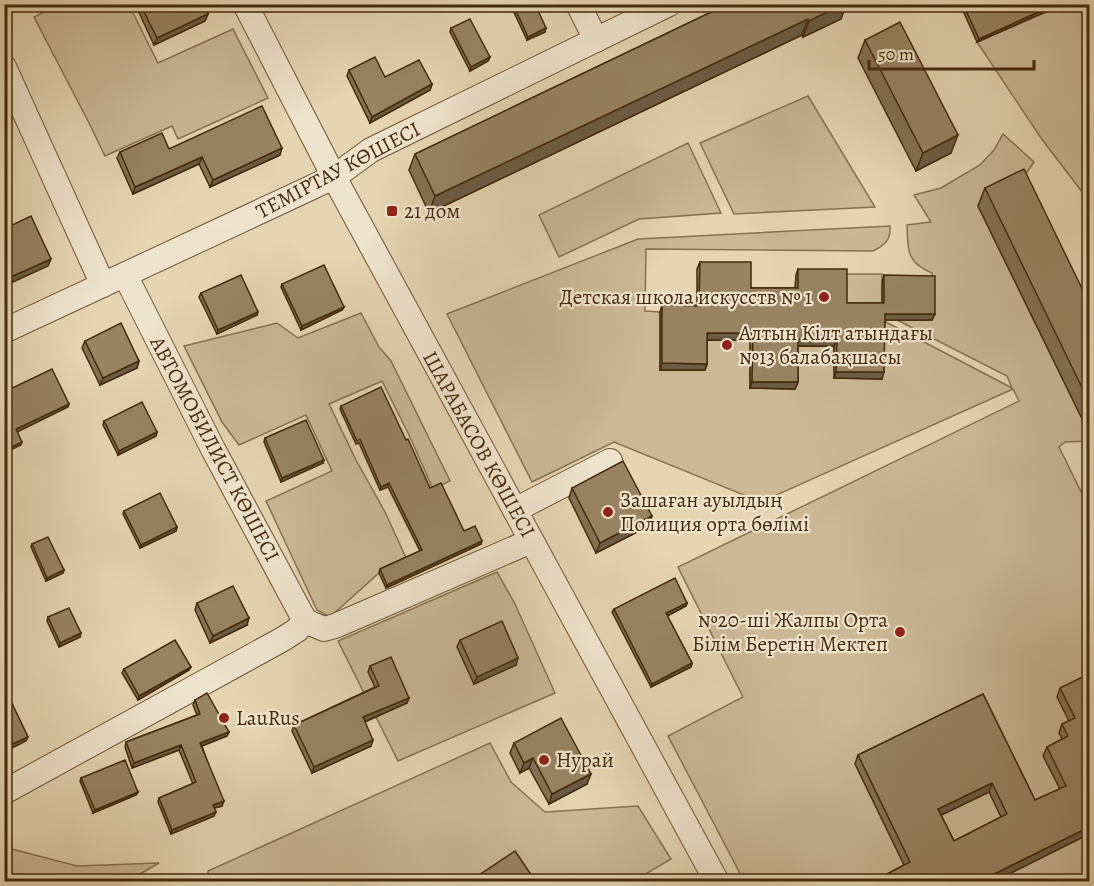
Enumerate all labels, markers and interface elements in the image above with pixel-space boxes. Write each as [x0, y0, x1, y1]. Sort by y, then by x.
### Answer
scale bar [869, 33, 1034, 71]
text: 50 m [878, 42, 914, 66]
street label: ТЕМІРТАУ КӨШЕСІ [251, 115, 425, 225]
place label: 21 дом [404, 197, 460, 225]
marker: 21 дом [385, 204, 399, 218]
place label: Детская школа искусств № 1 [559, 283, 812, 311]
marker: Детская школа искусств № 1 [817, 290, 831, 304]
place label: Алтын Кілт атындағы №13 балабақшасы [738, 319, 933, 371]
street label: АВТОМОБИЛИСТ КӨШЕСІ [143, 331, 286, 567]
marker: Алтын Кілт атындағы №13 балабақшасы [720, 338, 734, 352]
street label: ШАРАБАСОВ КӨШЕСІ [416, 346, 542, 542]
place label: Зашаған ауылдың Полиция орта бөлімі [620, 486, 809, 538]
marker: Зашаған ауылдың Полиция орта бөлімі [601, 505, 615, 519]
place label: №20-ші Жалпы Орта Білім Беретін Мектеп [692, 606, 888, 658]
marker: №20-ші Жалпы Орта Білім Беретін Мектеп [893, 625, 907, 639]
place label: LauRus [236, 704, 300, 732]
marker: LauRus [217, 711, 231, 725]
place label: Нурай [556, 746, 614, 774]
marker: Нурай [537, 753, 551, 767]

